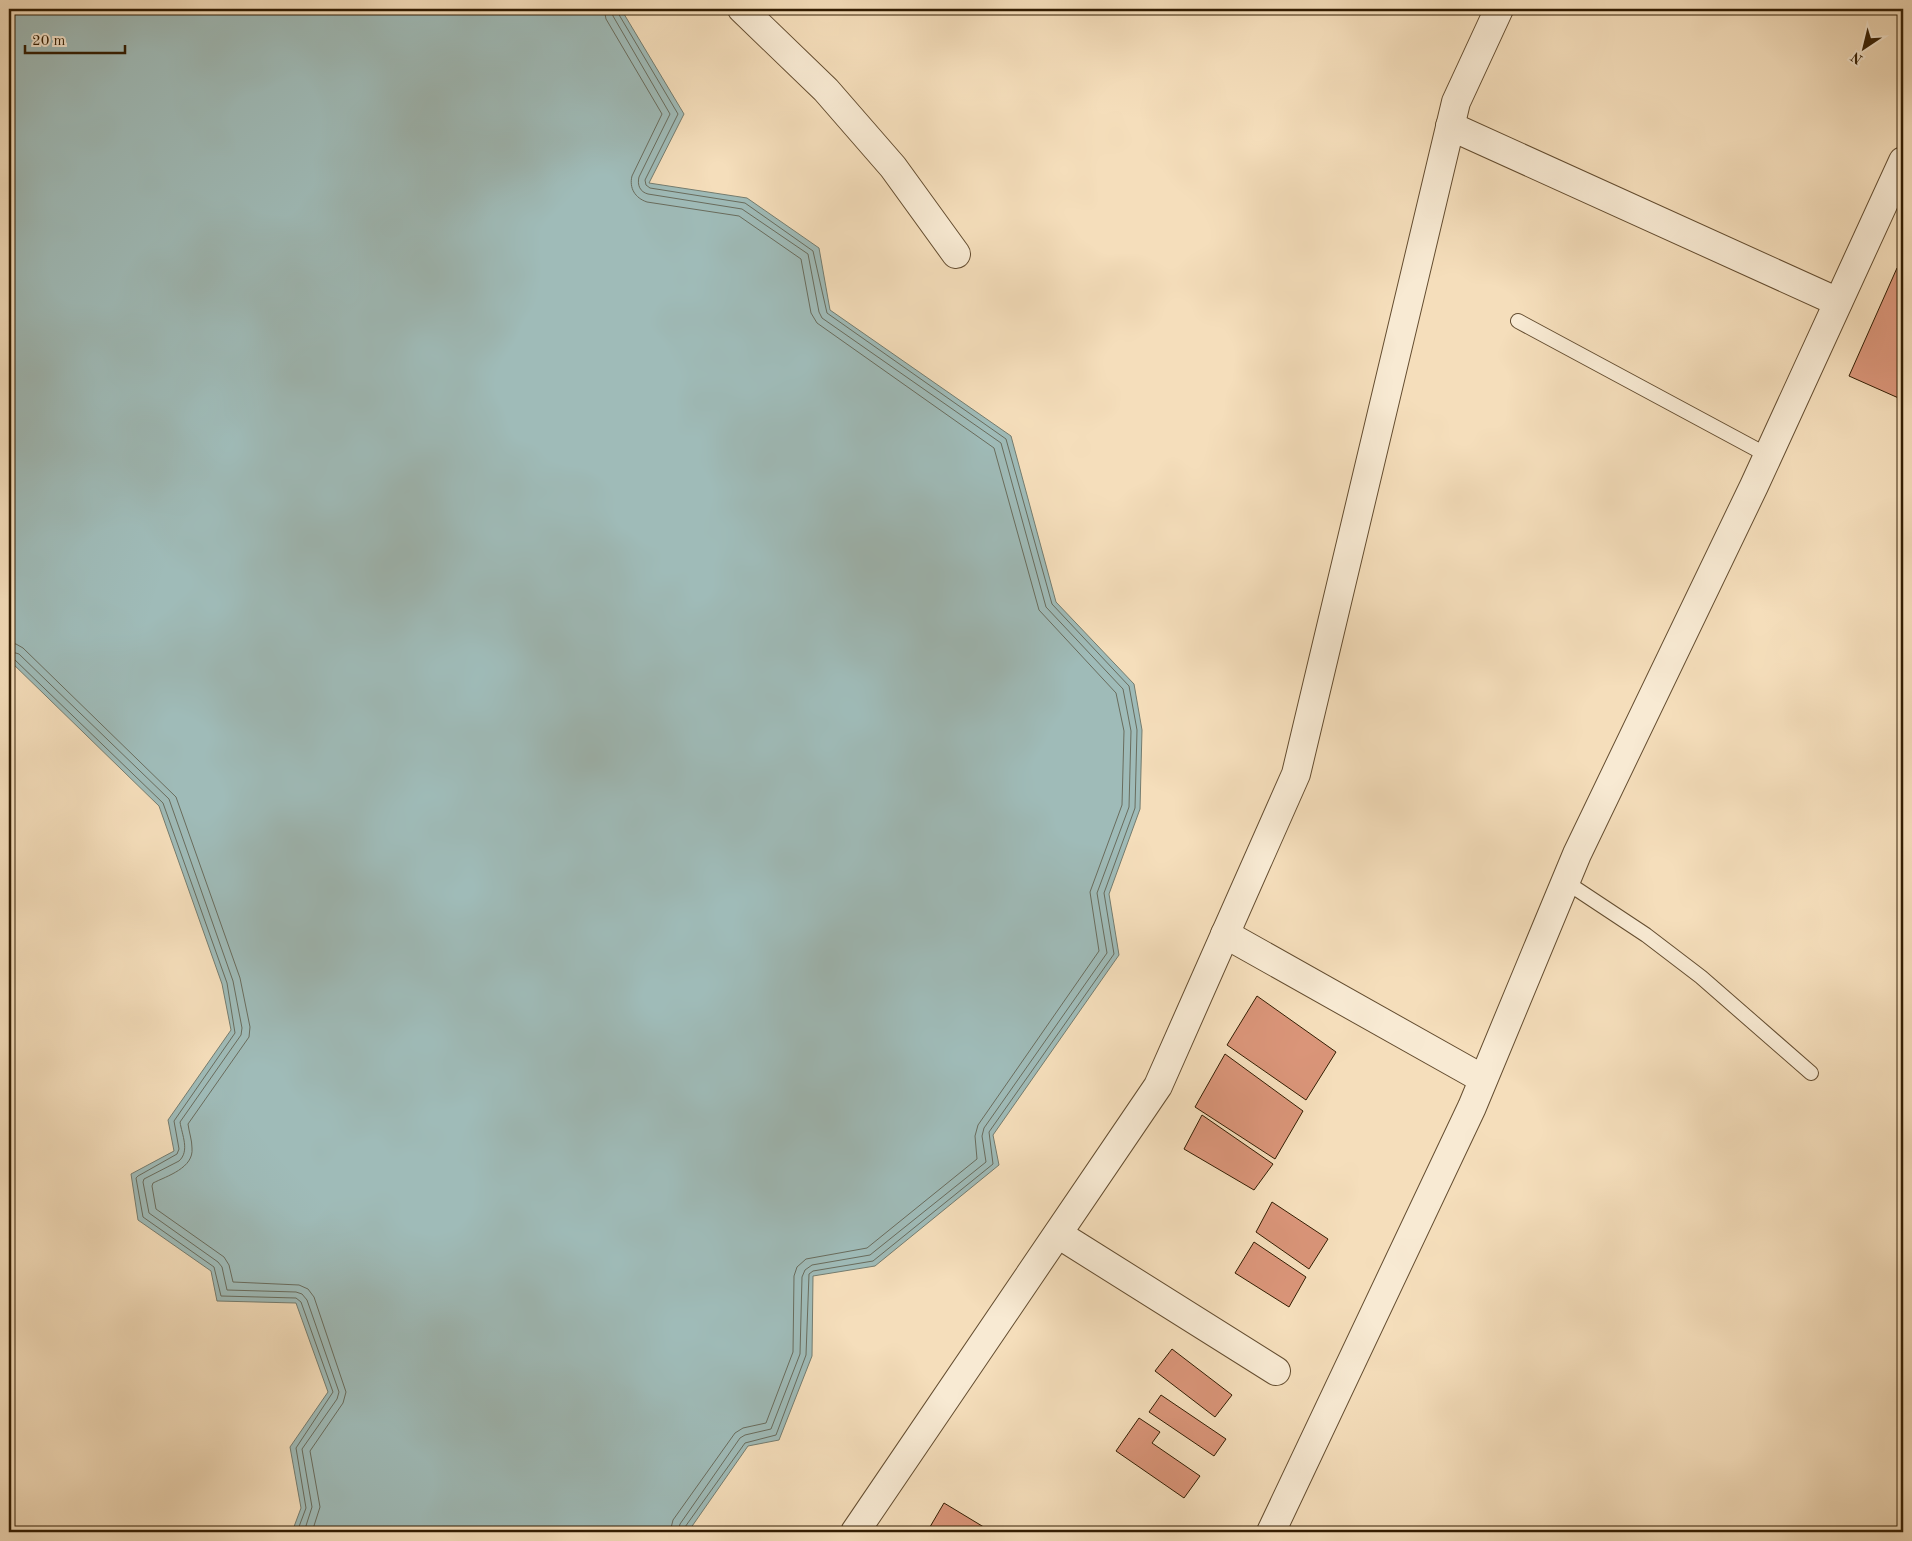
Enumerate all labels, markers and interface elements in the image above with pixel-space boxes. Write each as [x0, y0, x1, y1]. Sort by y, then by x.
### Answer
scale bar [25, 22, 125, 54]
north arrow [1840, 22, 1890, 72]
text: 20 m [32, 34, 66, 49]
text: N [1848, 49, 1866, 67]

